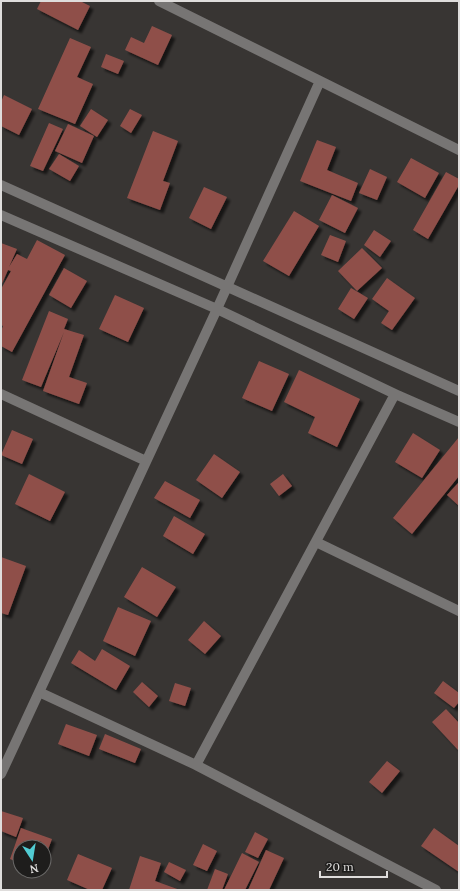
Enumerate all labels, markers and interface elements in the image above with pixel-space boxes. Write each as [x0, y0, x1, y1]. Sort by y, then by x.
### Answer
north arrow [12, 839, 52, 879]
scale bar [320, 853, 387, 879]
text: 20 m [326, 859, 354, 874]
text: N [28, 861, 40, 877]

